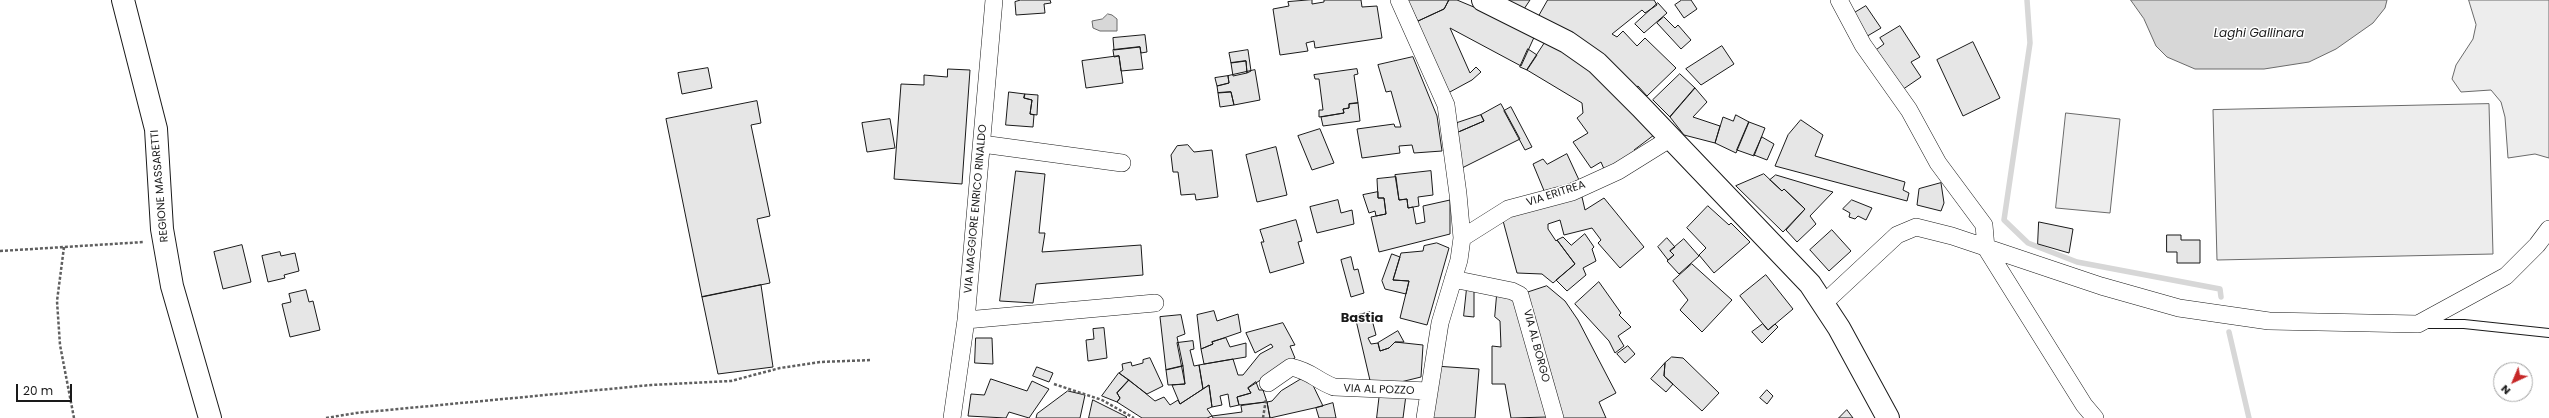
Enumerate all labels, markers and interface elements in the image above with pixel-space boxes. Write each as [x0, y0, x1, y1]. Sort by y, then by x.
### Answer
water label: Laghi Gallinara [2214, 27, 2304, 41]
street label: VIA MAGGIORE ENRICO RINALDO [962, 124, 990, 294]
street label: REGIONE MASSARETTI [149, 129, 171, 243]
street label: VIA ERITREA [1525, 178, 1587, 210]
street label: VIA AL BORGO [1520, 308, 1552, 384]
district label: Bastia [1341, 311, 1383, 327]
north arrow [2493, 362, 2533, 402]
scale bar [18, 376, 74, 402]
text: N [2497, 381, 2514, 399]
text: 20 m [23, 382, 53, 399]
street label: VIA AL POZZO [1343, 382, 1415, 398]

